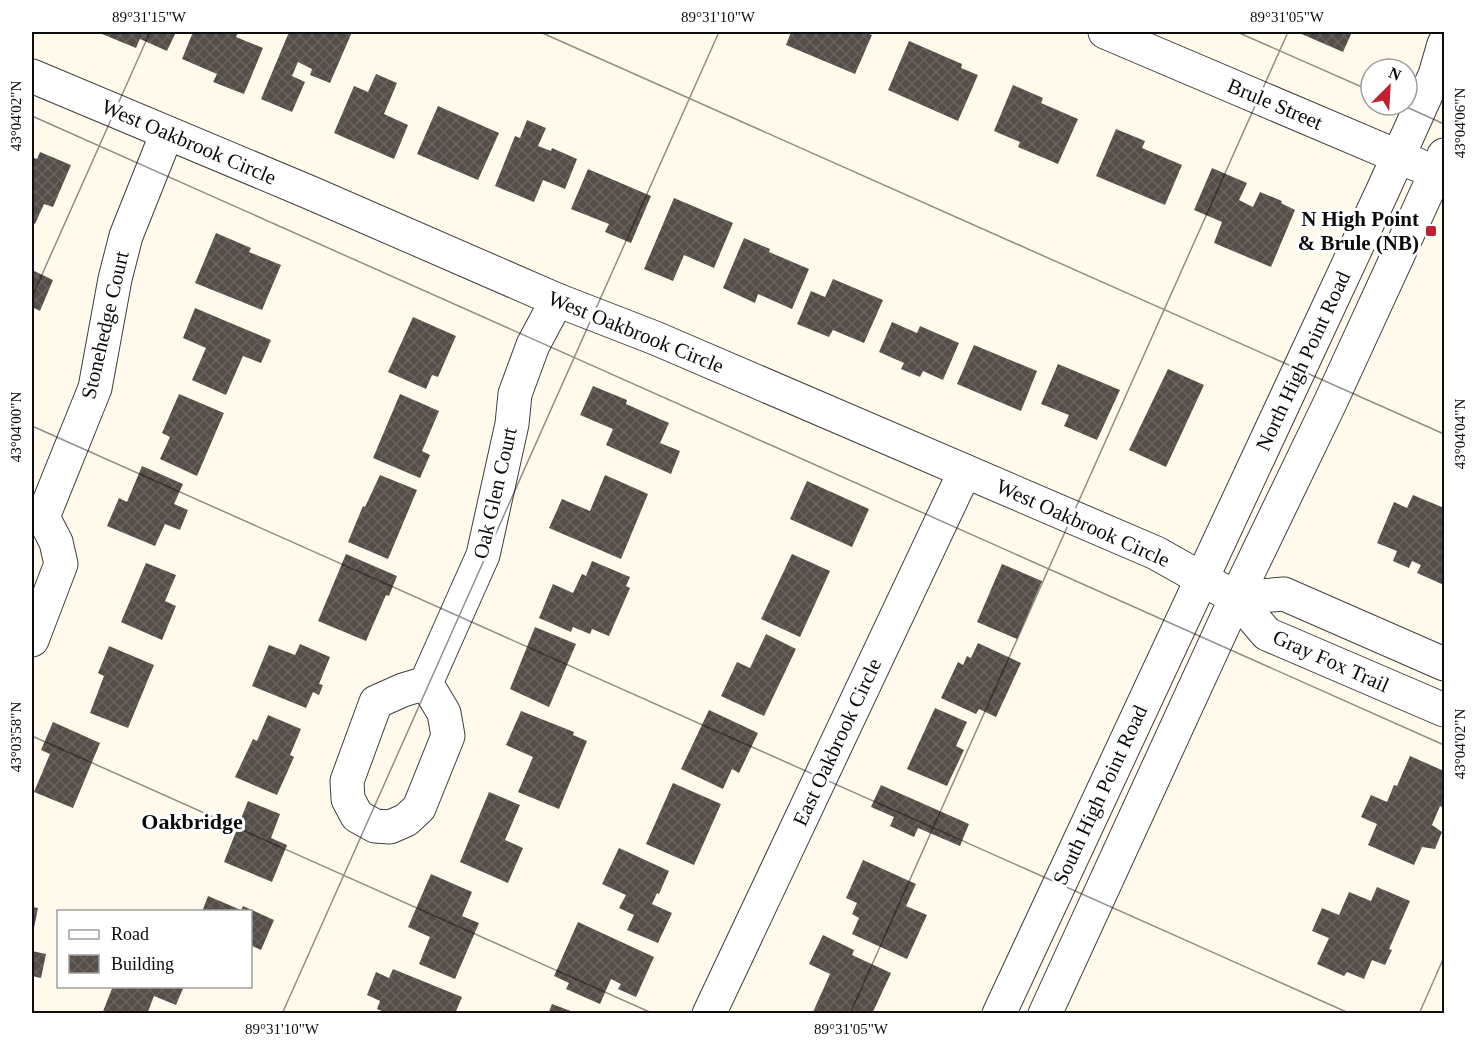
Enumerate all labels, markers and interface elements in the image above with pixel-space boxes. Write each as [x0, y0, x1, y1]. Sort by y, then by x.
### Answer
text: 89°31'15"W [112, 9, 187, 25]
text: 89°31'10"W [681, 9, 756, 25]
text: 89°31'05"W [1250, 9, 1325, 25]
north arrow [1359, 57, 1419, 117]
text: N [1386, 64, 1404, 84]
street label: Brule Street [1224, 73, 1326, 135]
text: 43°04'02"N [8, 81, 24, 151]
text: 43°04'06"N [1452, 88, 1468, 158]
street label: West Oakbrook Circle [98, 94, 280, 190]
place label: N High Point & Brule (NB) [1298, 207, 1419, 255]
marker: N High Point & Brule (NB) [1424, 224, 1438, 238]
street label: Stonehedge Court [76, 249, 134, 401]
street label: North High Point Road [1251, 267, 1355, 455]
street label: West Oakbrook Circle [545, 286, 727, 378]
text: 43°04'00"N [8, 392, 24, 462]
text: 43°04'04"N [1452, 399, 1468, 469]
street label: Oak Glen Court [468, 425, 522, 561]
street label: West Oakbrook Circle [993, 474, 1173, 572]
street label: Gray Fox Trail [1269, 625, 1393, 697]
street label: East Oakbrook Circle [788, 654, 886, 830]
street label: South High Point Road [1048, 701, 1152, 889]
text: 43°03'58"N [8, 702, 24, 772]
text: 43°04'02"N [1452, 709, 1468, 779]
district label: Oakbridge [141, 809, 243, 834]
legend [57, 910, 252, 988]
text: Road [111, 924, 149, 944]
text: Building [111, 954, 174, 974]
text: 89°31'10"W [245, 1021, 320, 1037]
text: 89°31'05"W [814, 1021, 889, 1037]

